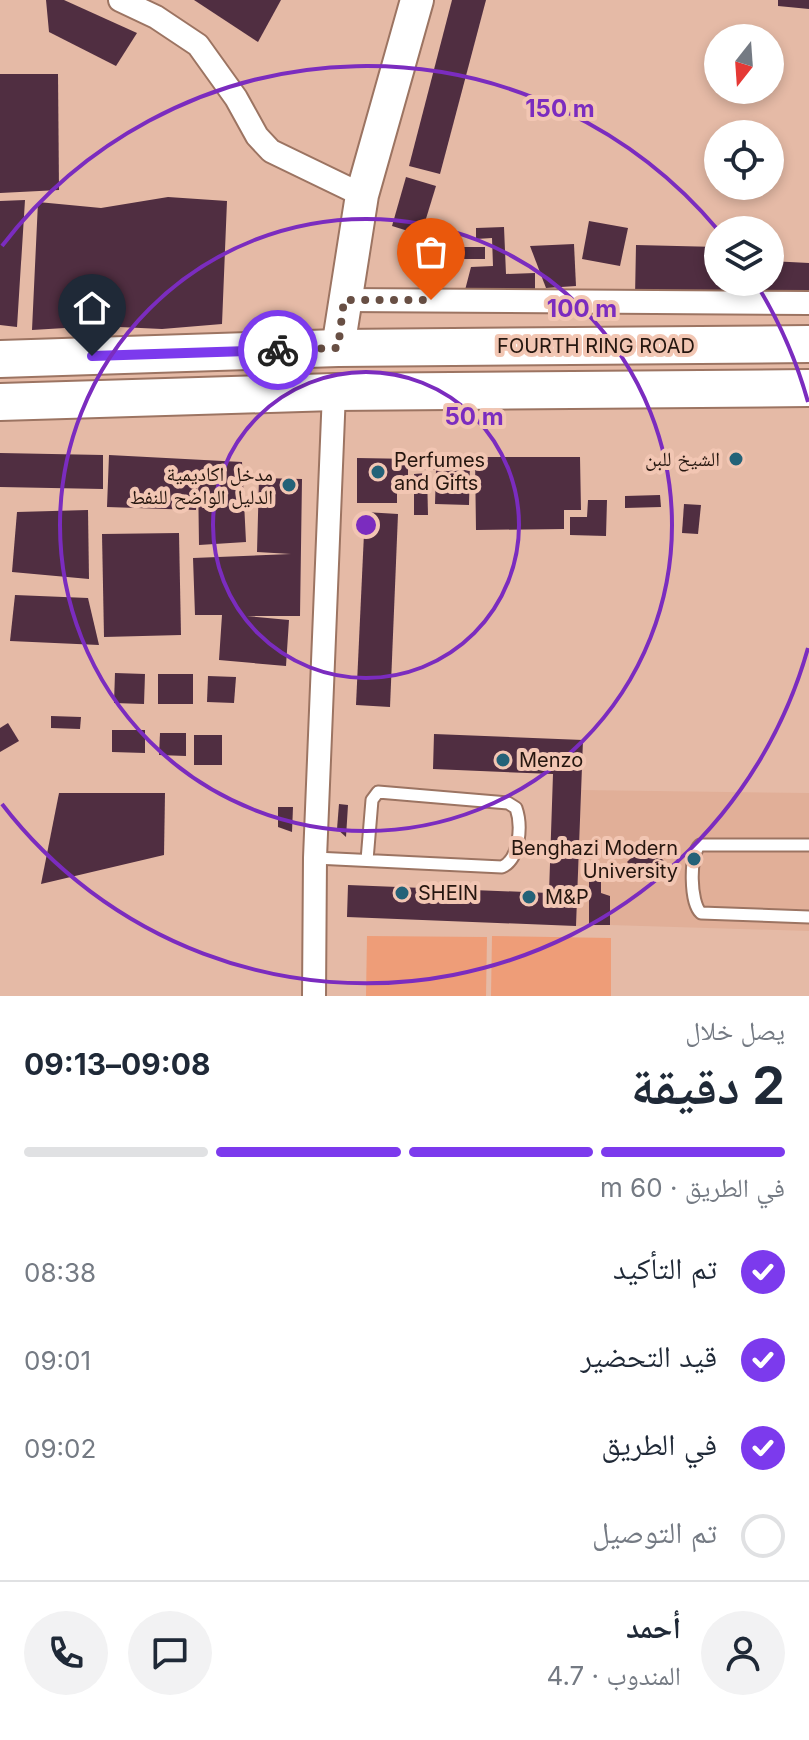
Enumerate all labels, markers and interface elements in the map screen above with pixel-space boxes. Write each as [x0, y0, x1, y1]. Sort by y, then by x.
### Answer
north arrow [704, 24, 784, 104]
map controls [704, 24, 784, 296]
text: 150 m [525, 94, 595, 123]
button: locate [704, 120, 784, 200]
button: layers [704, 216, 784, 296]
pin [397, 218, 465, 300]
icon: bag [409, 230, 453, 274]
pin [58, 274, 126, 356]
icon: home [70, 286, 114, 330]
text: 100 m [547, 294, 617, 323]
courier [238, 310, 318, 390]
icon: bike [256, 328, 300, 372]
street label: FOURTH RING ROAD [497, 334, 695, 358]
text: 50 m [444, 402, 504, 431]
place label: الشيخ للبن [645, 447, 720, 472]
place label: Perfumes and Gifts [394, 448, 485, 495]
marker: الشيخ للبن [727, 450, 745, 468]
place label: مدخل اكاديمية الدليل الواضح للنفط [130, 462, 273, 510]
marker: Perfumes and Gifts [369, 463, 387, 481]
marker: مدخل اكاديمية الدليل الواضح للنفط [280, 476, 298, 494]
centre of rings [352, 511, 380, 539]
place label: Menzo [519, 748, 583, 772]
marker: Menzo [494, 751, 512, 769]
place label: Benghazi Modern University [511, 836, 678, 883]
marker: Benghazi Modern University [685, 850, 703, 868]
place label: SHEIN [418, 881, 478, 905]
marker: SHEIN [393, 884, 411, 902]
place label: M&P [545, 885, 589, 909]
marker: M&P [520, 888, 538, 906]
text: يصل خلال [685, 1015, 785, 1046]
text: 09:08–09:13 [24, 1046, 211, 1082]
text: 2 دقيقة [631, 1054, 785, 1117]
text: في الطريق · 60 m [600, 1172, 785, 1203]
text: تم التأكيد [613, 1250, 717, 1286]
icon: check [741, 1250, 785, 1294]
text: 08:38 [24, 1257, 96, 1288]
text: قيد التحضير [580, 1338, 717, 1374]
icon: check [741, 1338, 785, 1382]
text: 09:01 [24, 1345, 91, 1376]
text: في الطريق [601, 1426, 717, 1462]
icon: check [741, 1426, 785, 1470]
text: 09:02 [24, 1433, 96, 1464]
text: تم التوصيل [592, 1514, 717, 1550]
text: أحمد [626, 1609, 681, 1645]
button: phone [24, 1611, 108, 1695]
button: chat [128, 1611, 212, 1695]
button: person [701, 1611, 785, 1695]
text: المندوب · 4.7 [547, 1660, 681, 1691]

